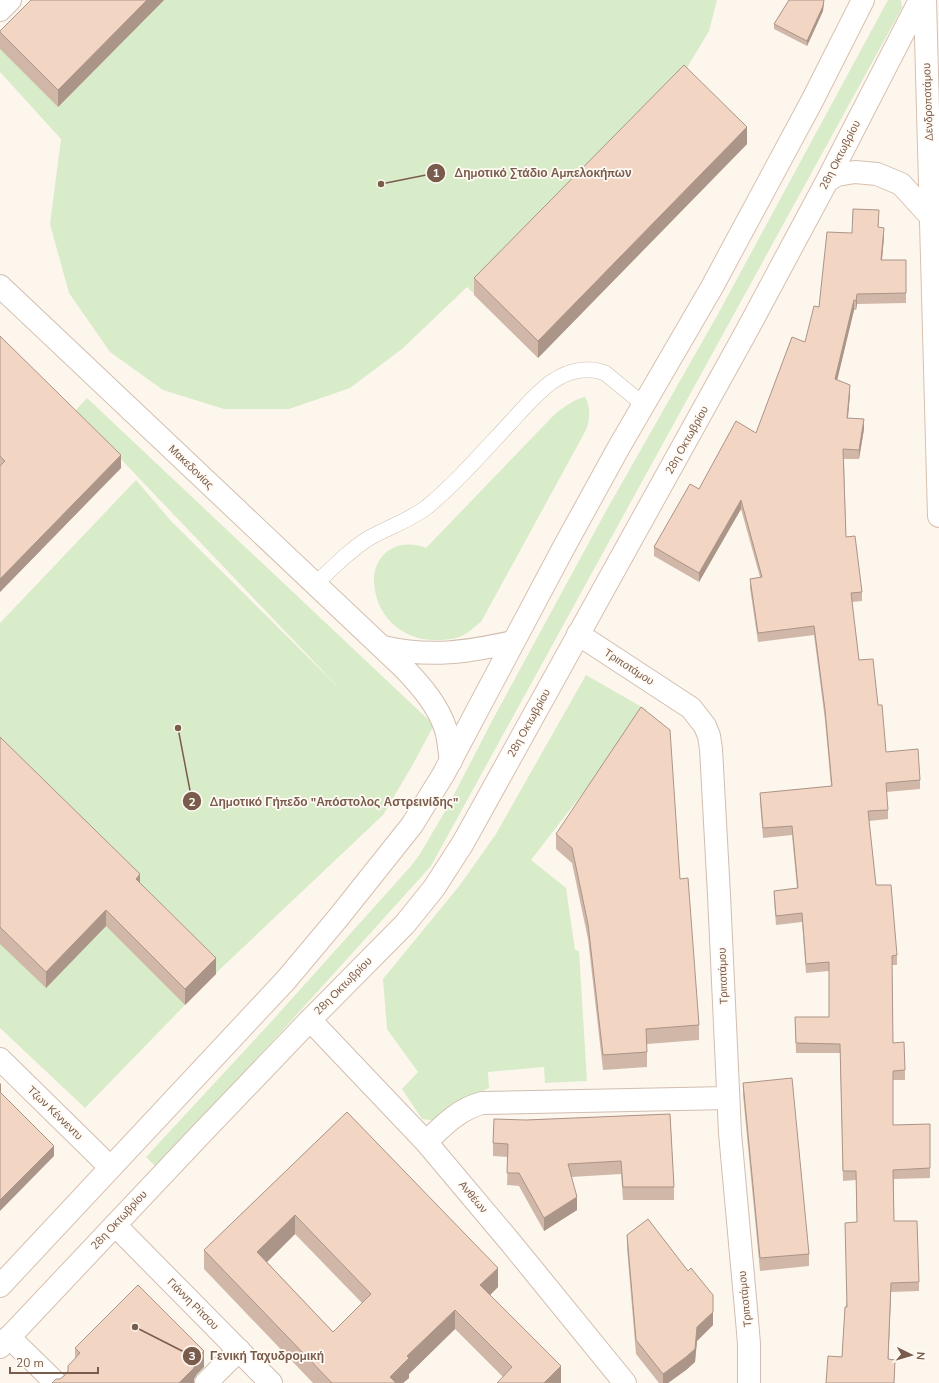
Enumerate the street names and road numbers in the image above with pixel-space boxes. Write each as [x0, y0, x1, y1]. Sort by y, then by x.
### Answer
street label: Δενδροποτάμου [919, 63, 937, 141]
street label: 28η Οκτωβρίου [816, 118, 864, 192]
street label: 28η Οκτωβρίου [662, 403, 712, 477]
street label: Μακεδονίας [165, 442, 217, 492]
street label: Τριποτάμου [601, 645, 657, 689]
street label: 28η Οκτωβρίου [504, 686, 554, 760]
street label: Τριποτάμου [715, 947, 731, 1005]
street label: 28η Οκτωβρίου [311, 954, 375, 1018]
street label: Τζων Κέννεντυ [24, 1083, 86, 1143]
street label: Ανθέων [455, 1178, 491, 1217]
street label: 28η Οκτωβρίου [88, 1187, 150, 1253]
street label: Τριποτάμου [735, 1270, 755, 1328]
street label: Γιάννη Ρίτσου [164, 1275, 222, 1333]

